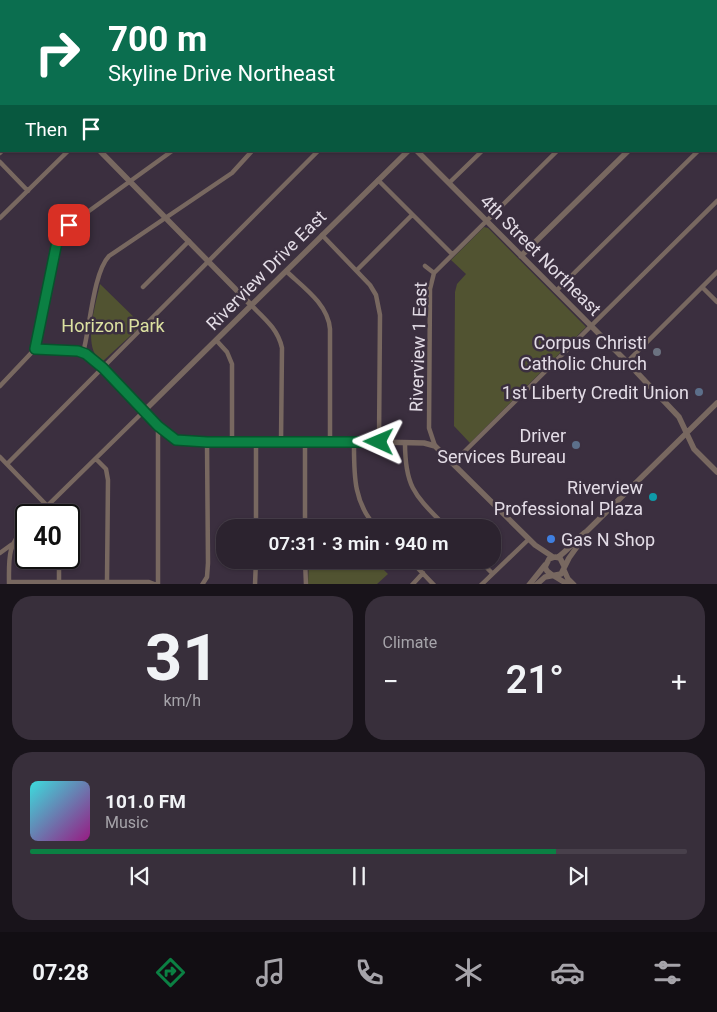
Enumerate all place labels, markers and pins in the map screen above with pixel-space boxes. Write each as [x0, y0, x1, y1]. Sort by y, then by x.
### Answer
pin [48, 204, 90, 246]
place label: Corpus Christi Catholic Church [520, 332, 647, 374]
marker: Corpus Christi Catholic Church [651, 346, 663, 358]
place label: 1st Liberty Credit Union [502, 382, 689, 403]
marker: 1st Liberty Credit Union [693, 386, 705, 398]
place label: Driver Services Bureau [437, 425, 566, 467]
marker: Driver Services Bureau [570, 439, 582, 451]
place label: Riverview Professional Plaza [494, 477, 643, 519]
marker: Riverview Professional Plaza [647, 491, 659, 503]
place label: Gas N Shop [561, 529, 655, 550]
marker: Gas N Shop [545, 533, 557, 545]

